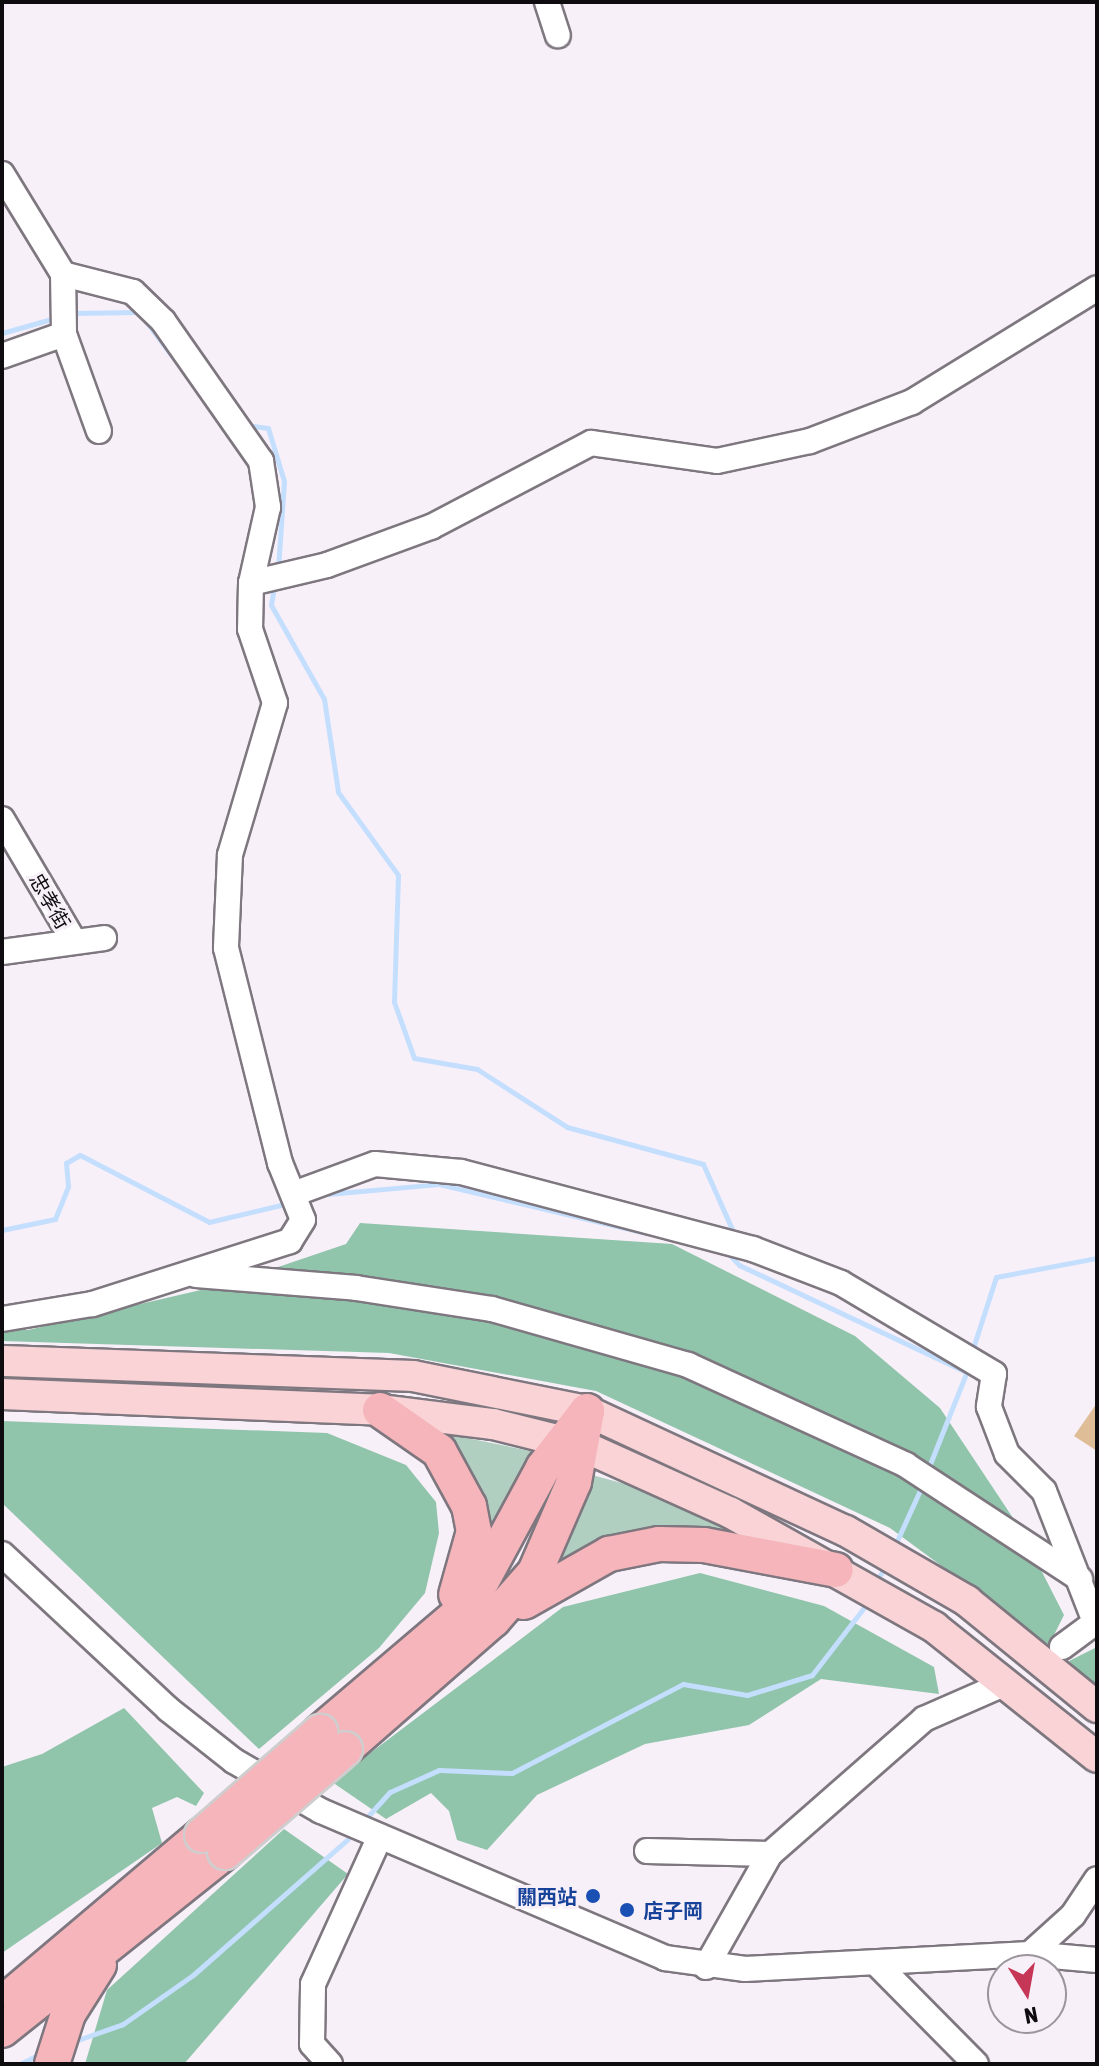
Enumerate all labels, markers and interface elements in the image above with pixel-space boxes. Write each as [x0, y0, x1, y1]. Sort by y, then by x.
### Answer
street label: 忠孝街 [25, 869, 75, 933]
place label: 關西站 [517, 1884, 577, 1908]
marker: 關西站 [584, 1887, 602, 1905]
place label: 店子岡 [643, 1898, 703, 1922]
marker: 店子岡 [618, 1901, 636, 1919]
north arrow [987, 1954, 1067, 2034]
text: N [1022, 2002, 1040, 2030]

